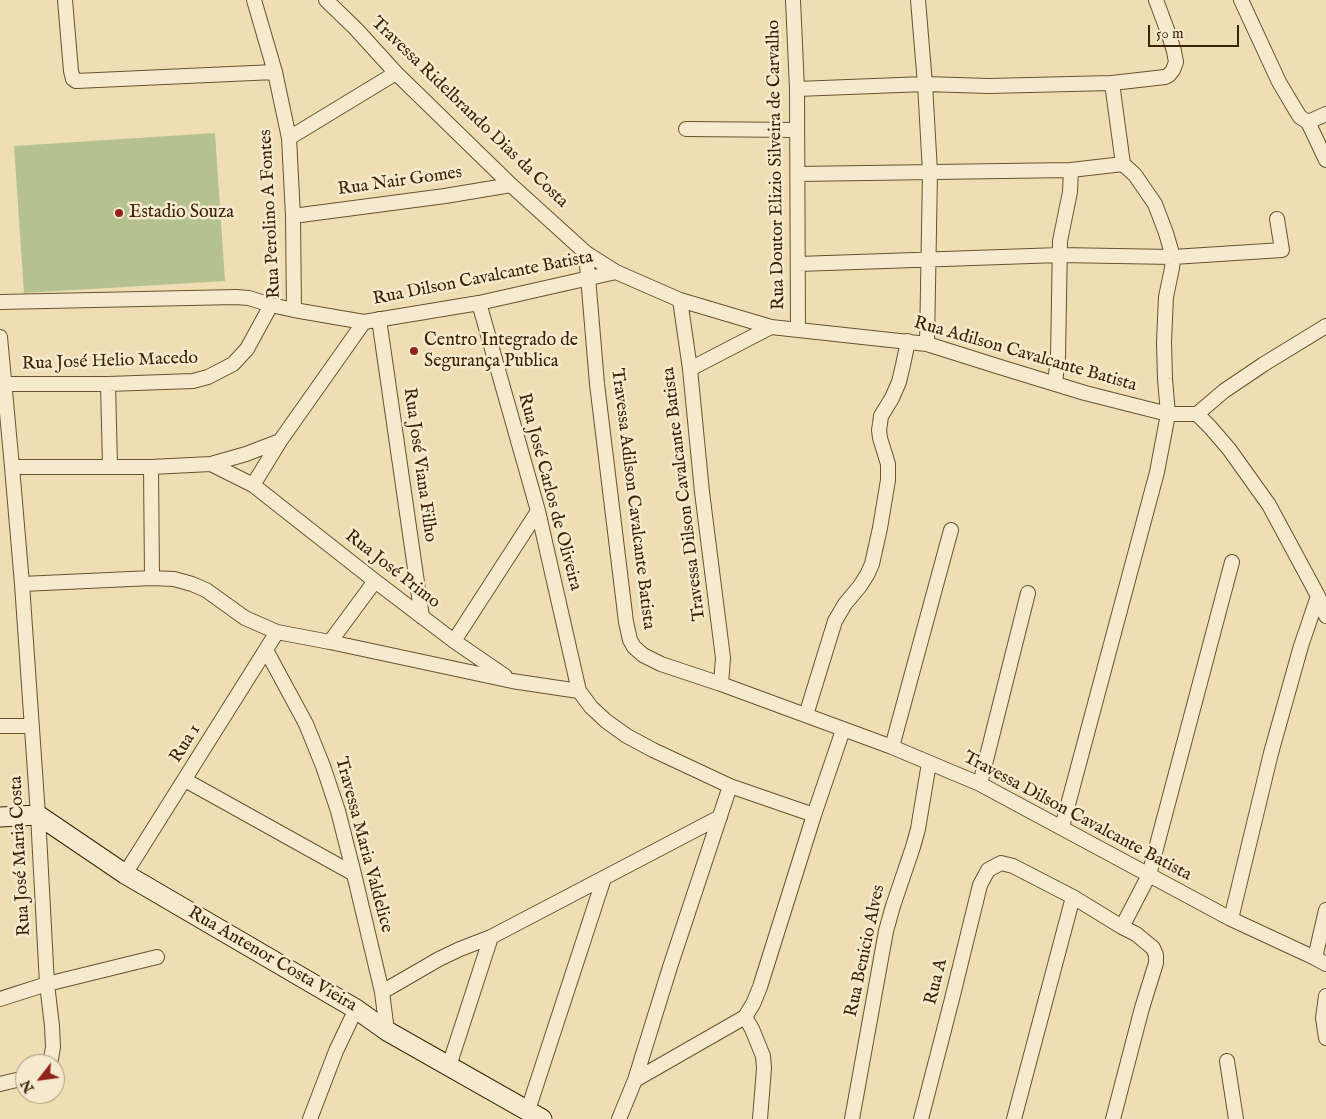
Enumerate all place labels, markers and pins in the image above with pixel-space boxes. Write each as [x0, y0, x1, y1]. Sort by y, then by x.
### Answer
place label: Estadio Souza [129, 202, 234, 224]
marker: Estadio Souza [113, 207, 125, 219]
place label: Centro Integrado de Segurança Publica [424, 330, 578, 372]
marker: Centro Integrado de Segurança Publica [408, 345, 420, 357]

